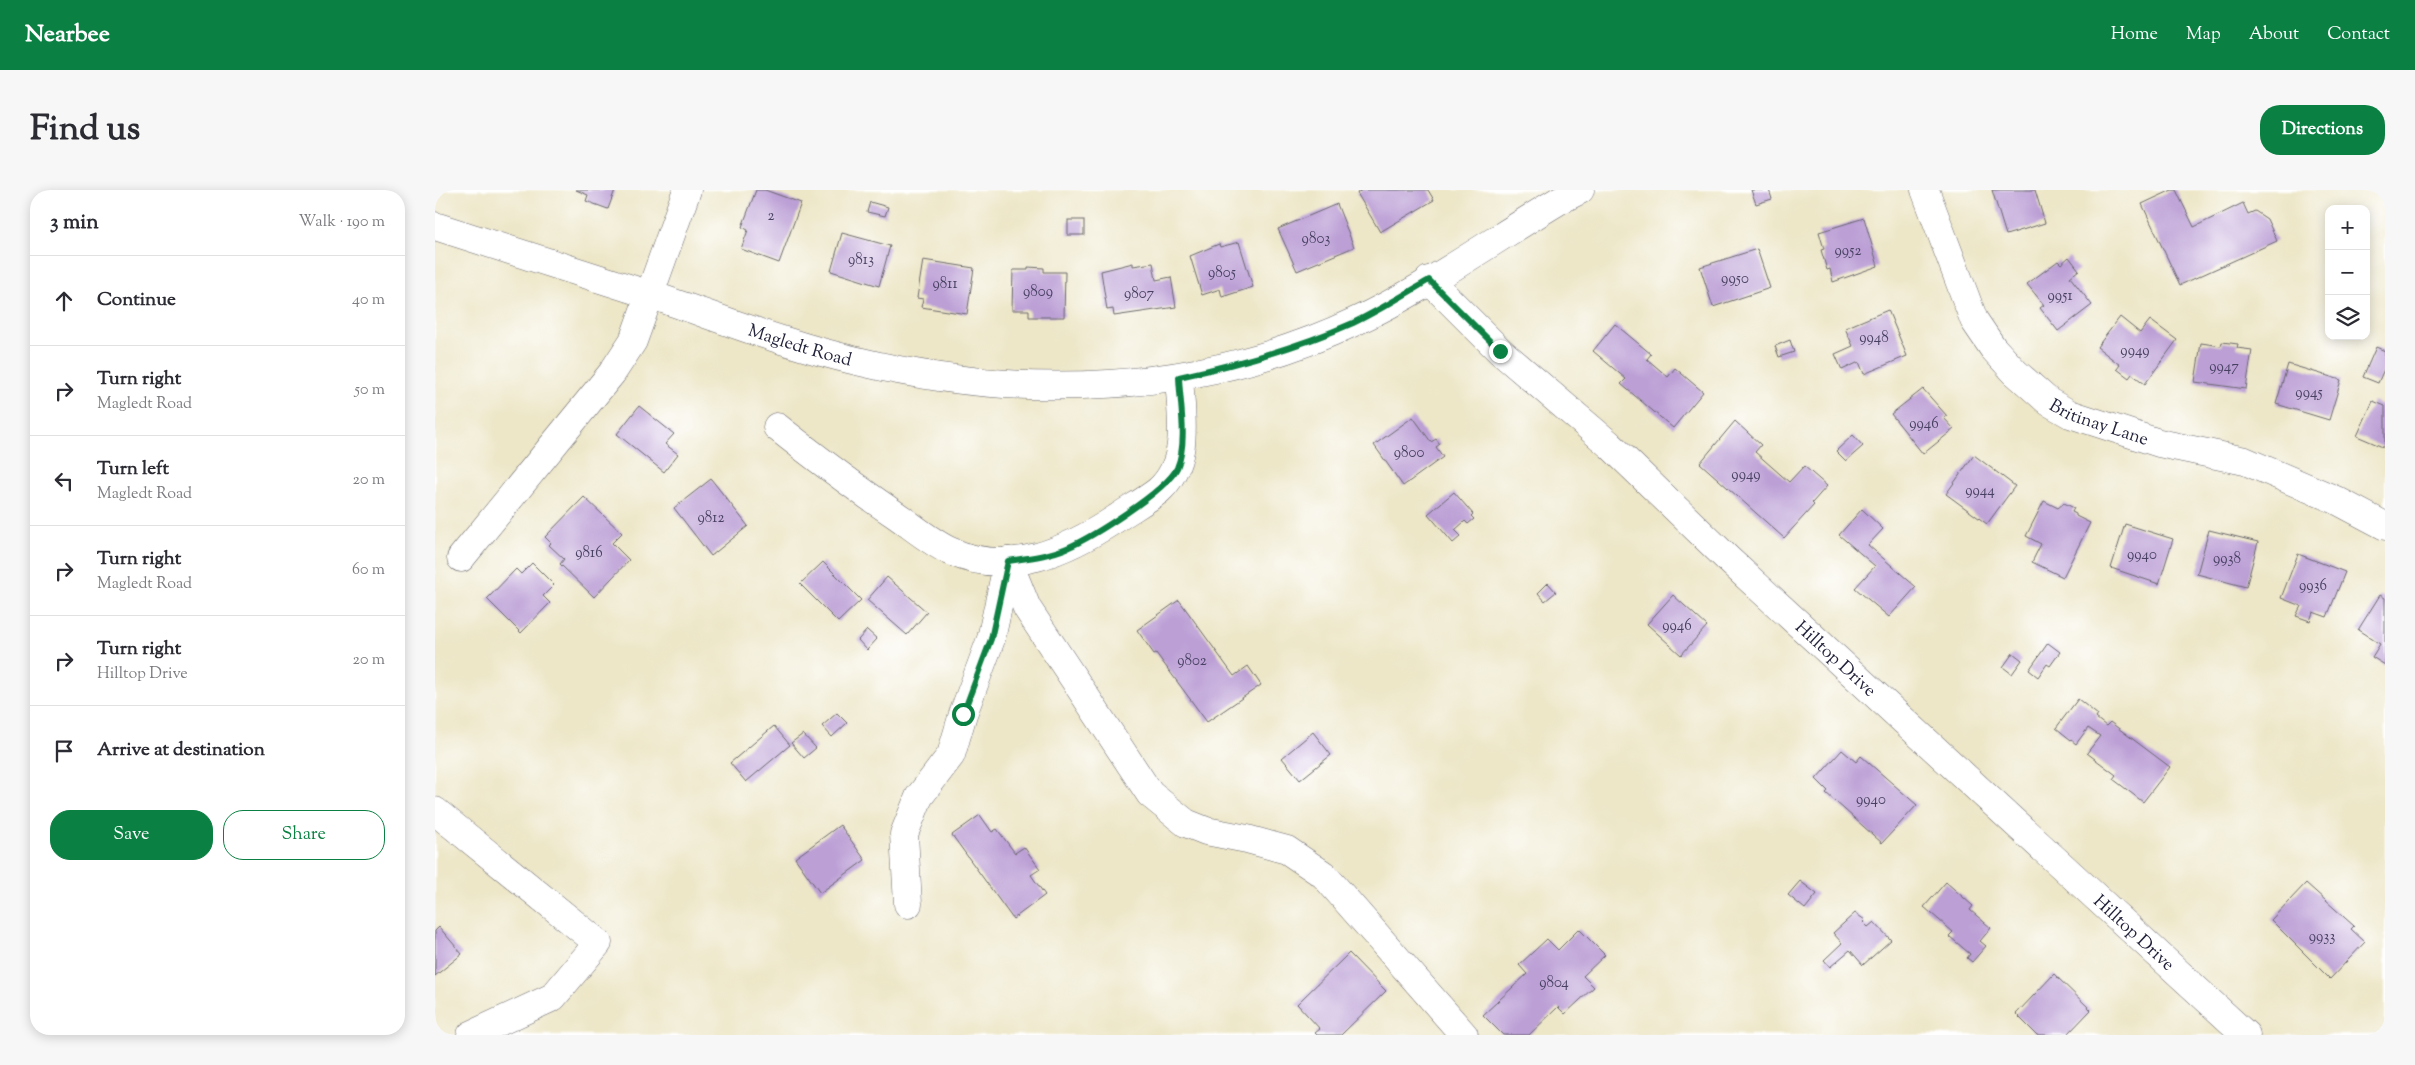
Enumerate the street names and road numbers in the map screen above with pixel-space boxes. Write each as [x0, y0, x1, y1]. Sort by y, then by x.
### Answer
street label: Magledt Road [744, 319, 854, 374]
street label: Britinay Lane [2044, 394, 2151, 454]
street label: Hilltop Drive [1788, 616, 1881, 704]
street label: Hilltop Drive [2087, 890, 2179, 978]

